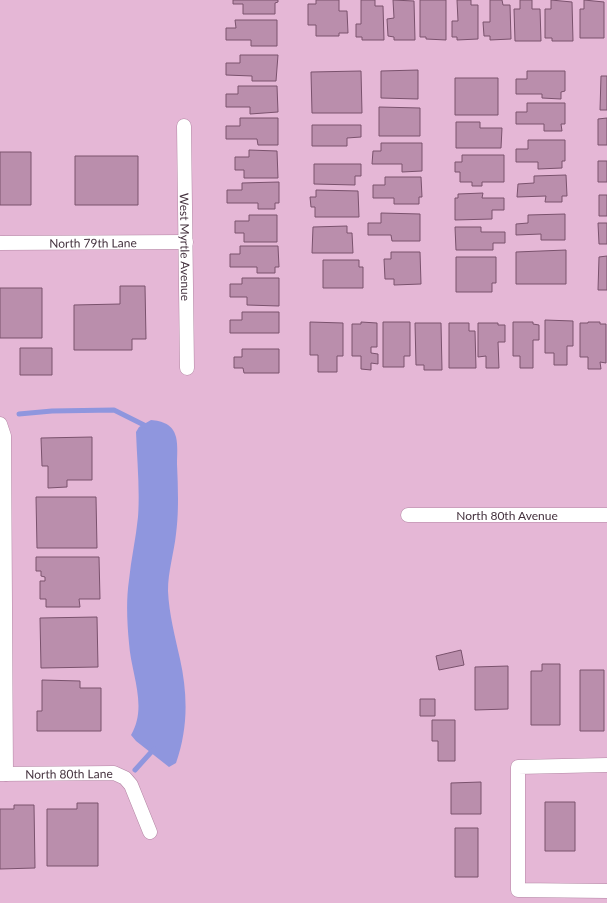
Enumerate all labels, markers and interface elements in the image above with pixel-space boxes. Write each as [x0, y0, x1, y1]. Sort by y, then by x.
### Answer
street label: West Myrtle Avenue [177, 193, 194, 301]
street label: North 79th Lane [49, 235, 137, 250]
street label: North 80th Avenue [456, 508, 558, 523]
street label: North 80th Lane [25, 766, 113, 781]

